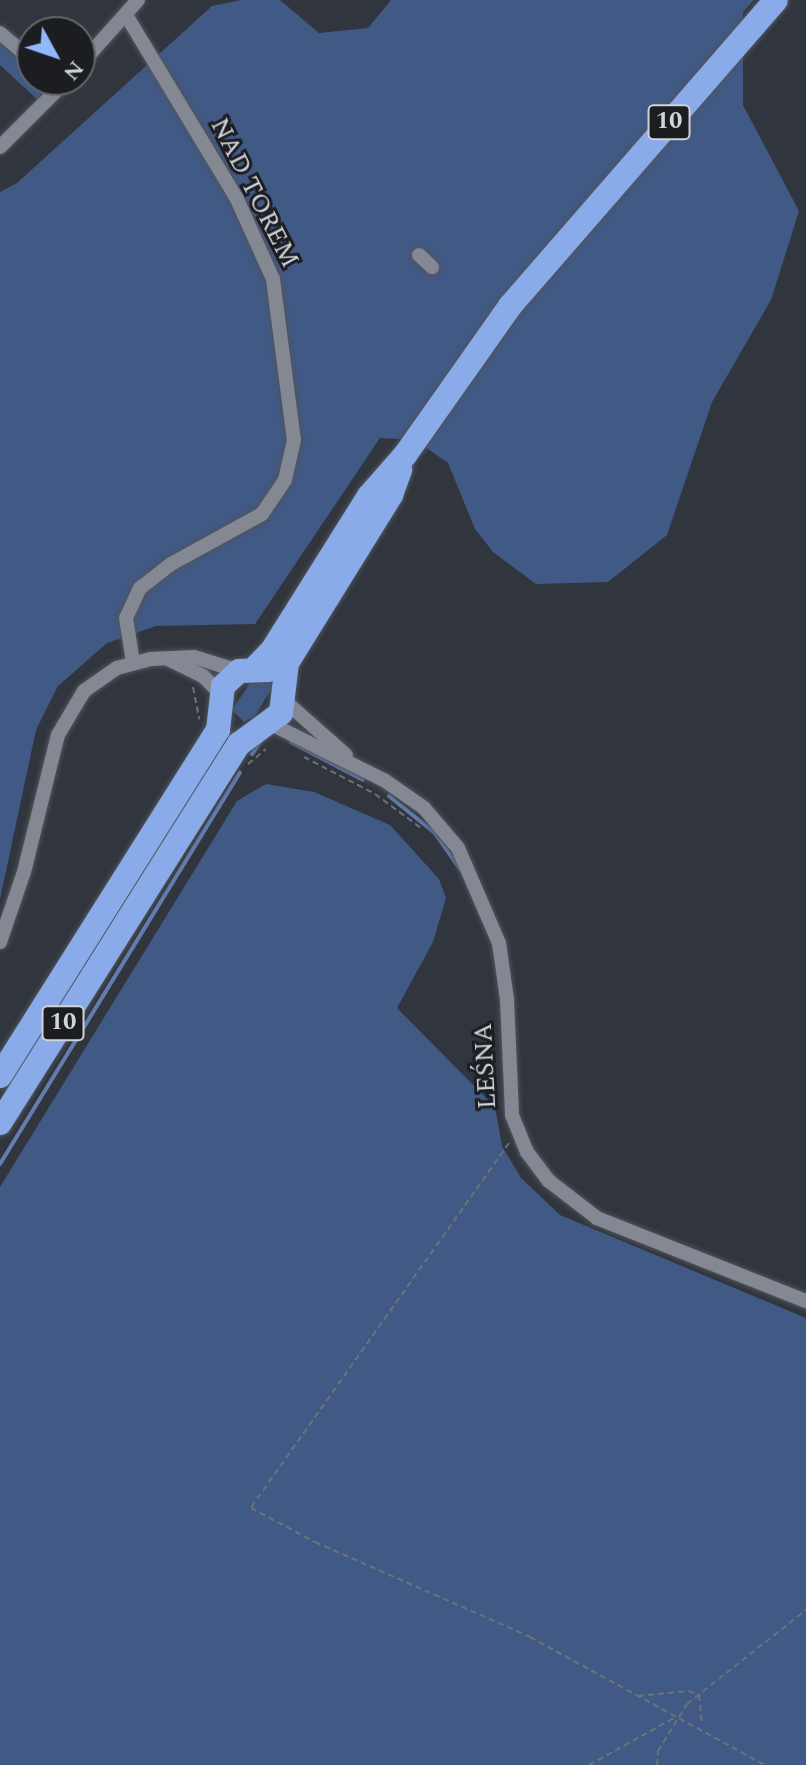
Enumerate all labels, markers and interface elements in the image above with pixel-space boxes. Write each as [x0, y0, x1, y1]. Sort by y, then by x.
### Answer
north arrow [16, 16, 96, 96]
text: N [55, 53, 92, 88]
road number: 10 [647, 102, 691, 142]
street label: NAD TOREM [203, 113, 305, 273]
road number: 10 [41, 1003, 85, 1043]
street label: LEŚNA [468, 1022, 504, 1110]

